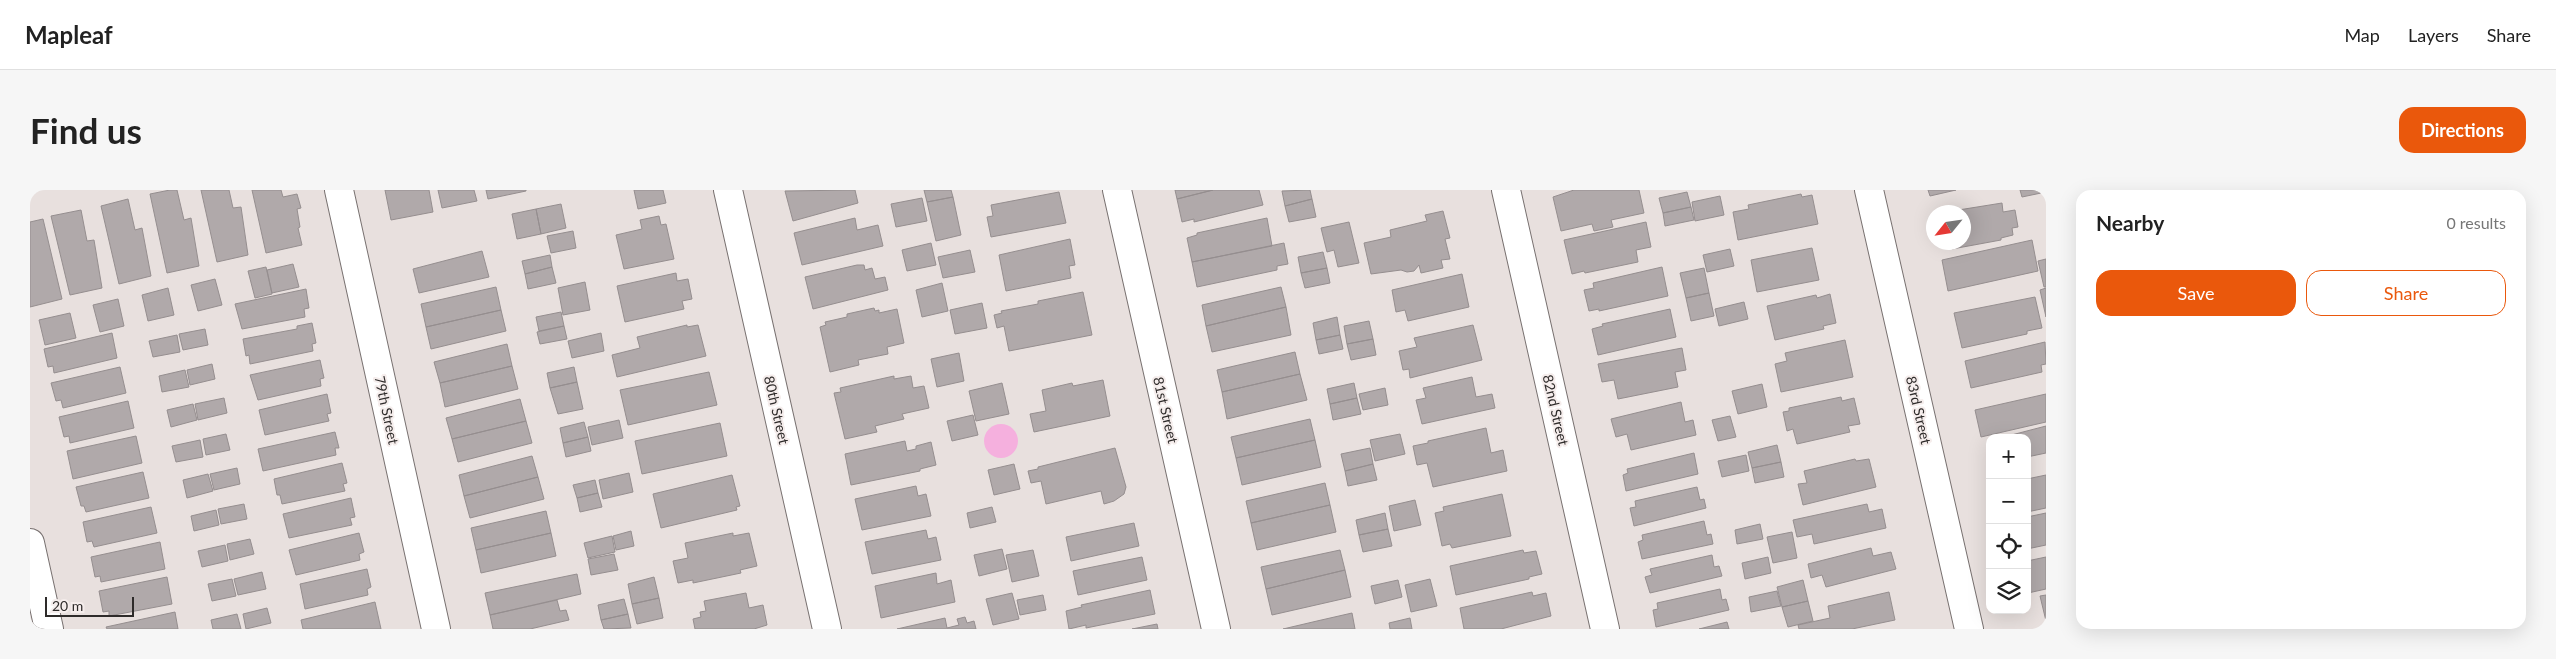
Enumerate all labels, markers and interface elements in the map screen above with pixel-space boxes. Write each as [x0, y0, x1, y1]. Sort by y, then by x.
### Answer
text: Mapleaf [25, 20, 113, 49]
text: Map [2344, 24, 2380, 46]
text: Layers [2408, 24, 2459, 46]
text: Share [2487, 24, 2531, 46]
button: Directions [2399, 107, 2526, 153]
text: Find us [30, 109, 142, 151]
north arrow [1926, 205, 1971, 250]
text: Nearby [2096, 210, 2164, 235]
text: 0 results [2446, 213, 2506, 232]
button: Save [2096, 270, 2296, 316]
button: Share [2306, 270, 2506, 316]
street label: 82nd Street [1540, 373, 1572, 447]
street label: 79th Street [371, 374, 403, 446]
street label: 80th Street [761, 374, 793, 446]
street label: 83rd Street [1903, 374, 1935, 446]
street label: 81st Street [1150, 375, 1182, 445]
map controls [1986, 434, 2031, 614]
button: + [1986, 434, 2031, 479]
button: − [1986, 479, 2031, 524]
button: locate [1986, 524, 2031, 569]
button: layers [1986, 569, 2031, 614]
scale bar [45, 594, 134, 617]
text: 20 m [52, 597, 83, 614]

